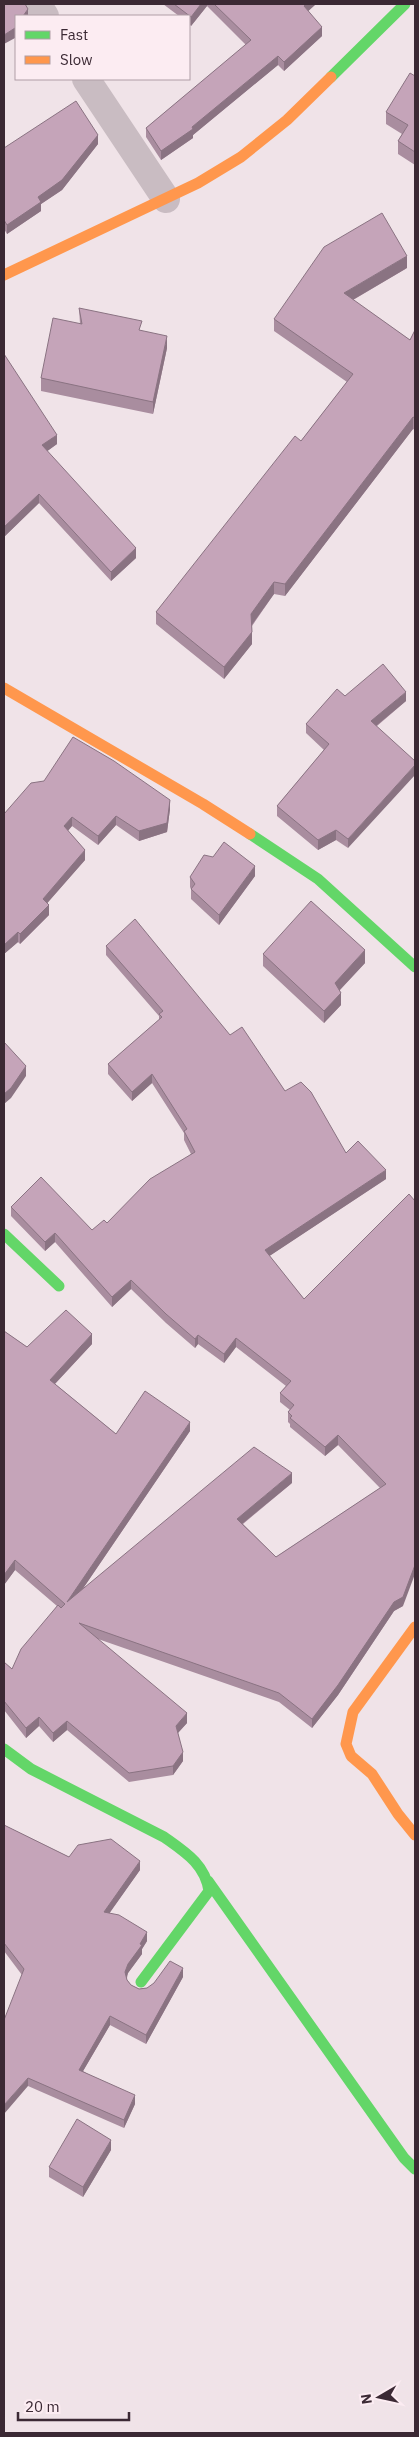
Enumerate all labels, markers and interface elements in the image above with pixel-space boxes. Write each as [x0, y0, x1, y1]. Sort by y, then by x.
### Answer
legend [15, 15, 190, 80]
text: Fast [60, 25, 88, 44]
text: Slow [60, 50, 93, 69]
north arrow [354, 2372, 404, 2422]
scale bar [18, 2390, 129, 2422]
text: N [356, 2393, 376, 2405]
text: 20 m [25, 2397, 60, 2416]

